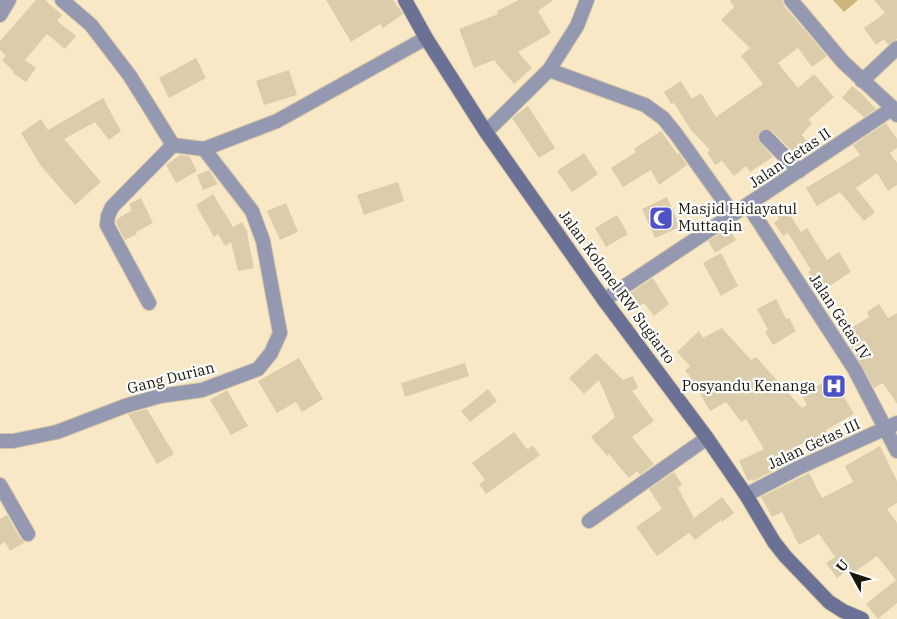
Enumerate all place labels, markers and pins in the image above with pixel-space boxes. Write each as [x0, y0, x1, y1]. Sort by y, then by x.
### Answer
place label: Masjid Hidayatul Muttaqin [678, 199, 797, 235]
mosque icon: Masjid Hidayatul Muttaqin [648, 205, 674, 231]
hospital icon: Posyandu Kenanga [821, 373, 847, 399]
place label: Posyandu Kenanga [682, 376, 816, 395]

